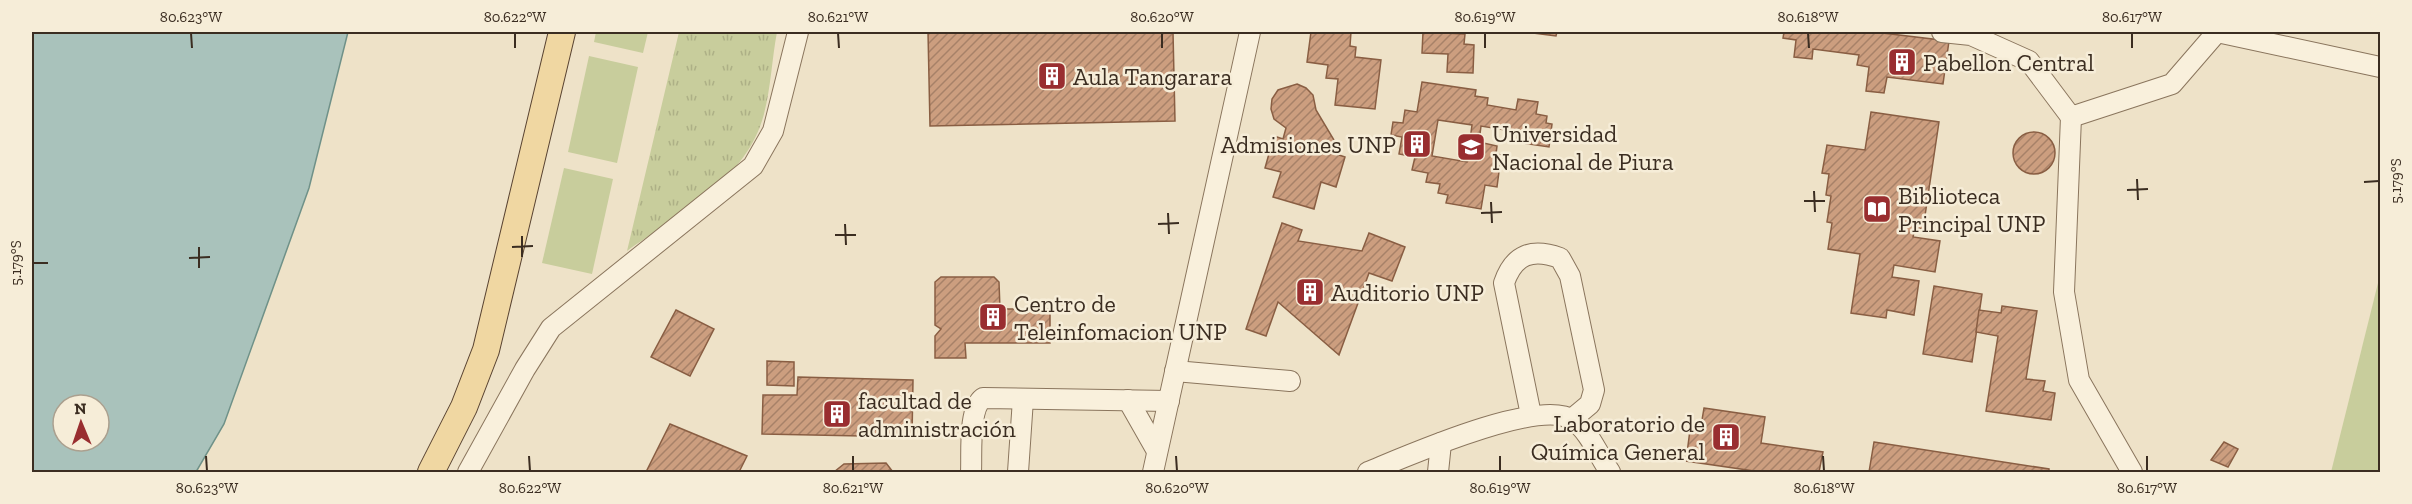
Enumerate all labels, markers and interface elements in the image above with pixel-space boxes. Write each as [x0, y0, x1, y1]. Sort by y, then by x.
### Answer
text: 80.623°W [160, 8, 222, 26]
text: 80.622°W [484, 8, 546, 26]
text: 80.621°W [808, 8, 868, 26]
text: 80.620°W [1130, 8, 1194, 26]
text: 80.619°W [1454, 8, 1516, 26]
text: 80.618°W [1777, 8, 1839, 26]
text: 80.617°W [2102, 8, 2162, 26]
building icon: Pabellon Central [1886, 46, 1918, 78]
place label: Pabellon Central [1923, 48, 2094, 77]
building icon: Aula Tangarara [1036, 60, 1068, 92]
place label: Aula Tangarara [1073, 62, 1233, 91]
place label: Universidad Nacional de Piura [1492, 119, 1674, 176]
building icon: Admisiones UNP [1401, 128, 1433, 160]
place label: Admisiones UNP [1221, 130, 1396, 159]
school or university icon: Universidad Nacional de Piura [1455, 131, 1487, 163]
text: 5.179°S [2387, 158, 2405, 204]
place label: Biblioteca Principal UNP [1898, 181, 2046, 238]
library icon: Biblioteca Principal UNP [1861, 193, 1893, 225]
text: 5.179°S [7, 240, 25, 286]
building icon: Auditorio UNP [1294, 276, 1326, 308]
place label: Auditorio UNP [1331, 278, 1484, 307]
place label: Centro de Teleinfomacion UNP [1014, 289, 1227, 346]
building icon: Centro de Teleinfomacion UNP [977, 301, 1009, 333]
place label: facultad de administración [858, 386, 1016, 443]
north arrow [51, 393, 111, 453]
building icon: facultad de administración [821, 398, 853, 430]
text: N [74, 399, 87, 418]
place label: Laboratorio de Química General [1531, 409, 1705, 466]
building icon: Laboratorio de Química General [1710, 421, 1742, 453]
text: 80.623°W [176, 479, 238, 497]
text: 80.622°W [499, 479, 561, 497]
text: 80.621°W [823, 479, 883, 497]
text: 80.620°W [1145, 479, 1209, 497]
text: 80.619°W [1469, 479, 1531, 497]
text: 80.618°W [1793, 479, 1855, 497]
text: 80.617°W [2117, 479, 2177, 497]

